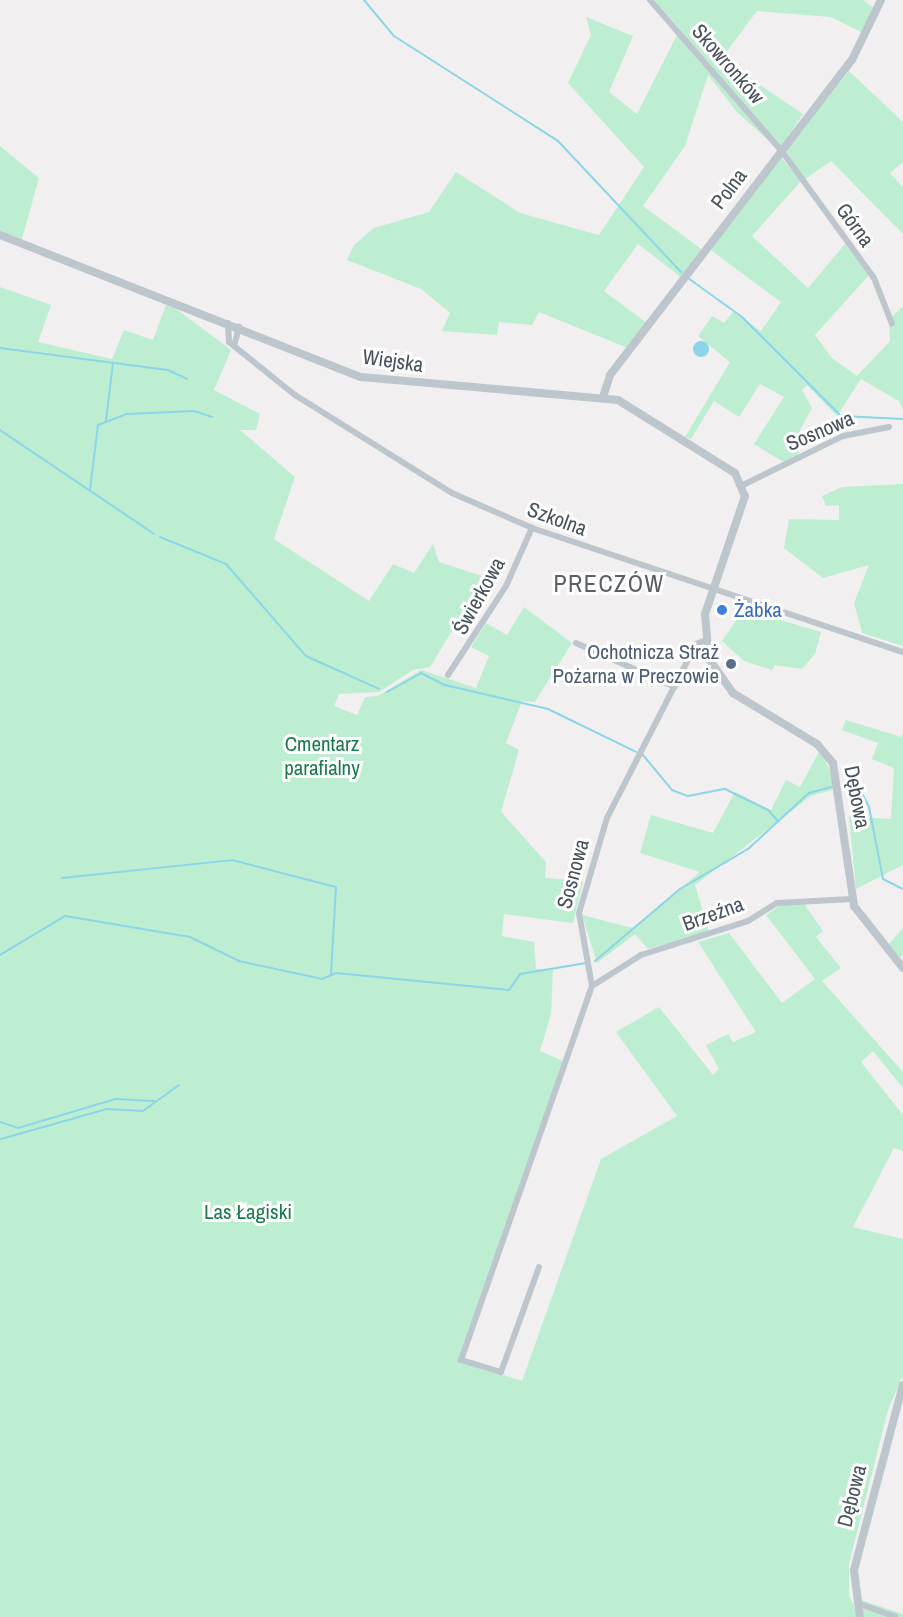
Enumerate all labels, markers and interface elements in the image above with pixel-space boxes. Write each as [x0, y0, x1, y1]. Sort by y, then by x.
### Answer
street label: Skowronków [686, 19, 770, 109]
street label: Polna [706, 164, 752, 214]
street label: Górna [831, 198, 879, 252]
street label: Wiejska [361, 344, 425, 378]
street label: Sosnowa [782, 406, 858, 456]
street label: Szkolna [524, 497, 590, 541]
street label: Świerkowa [448, 553, 510, 639]
district label: PRECZÓW [553, 570, 665, 598]
place label: Żabka [734, 597, 782, 623]
marker: Żabka [715, 603, 729, 617]
place label: Ochotnicza Straż Pożarna w Preczowie [552, 639, 719, 689]
marker: Ochotnicza Straż Pożarna w Preczowie [724, 657, 738, 671]
park label: Cmentarz parafialny [284, 731, 360, 781]
street label: Dębowa [839, 764, 875, 830]
street label: Sosnowa [552, 837, 594, 911]
street label: Brzeźna [679, 891, 747, 937]
park label: Las Łagiski [204, 1199, 292, 1225]
street label: Dębowa [832, 1462, 872, 1530]

